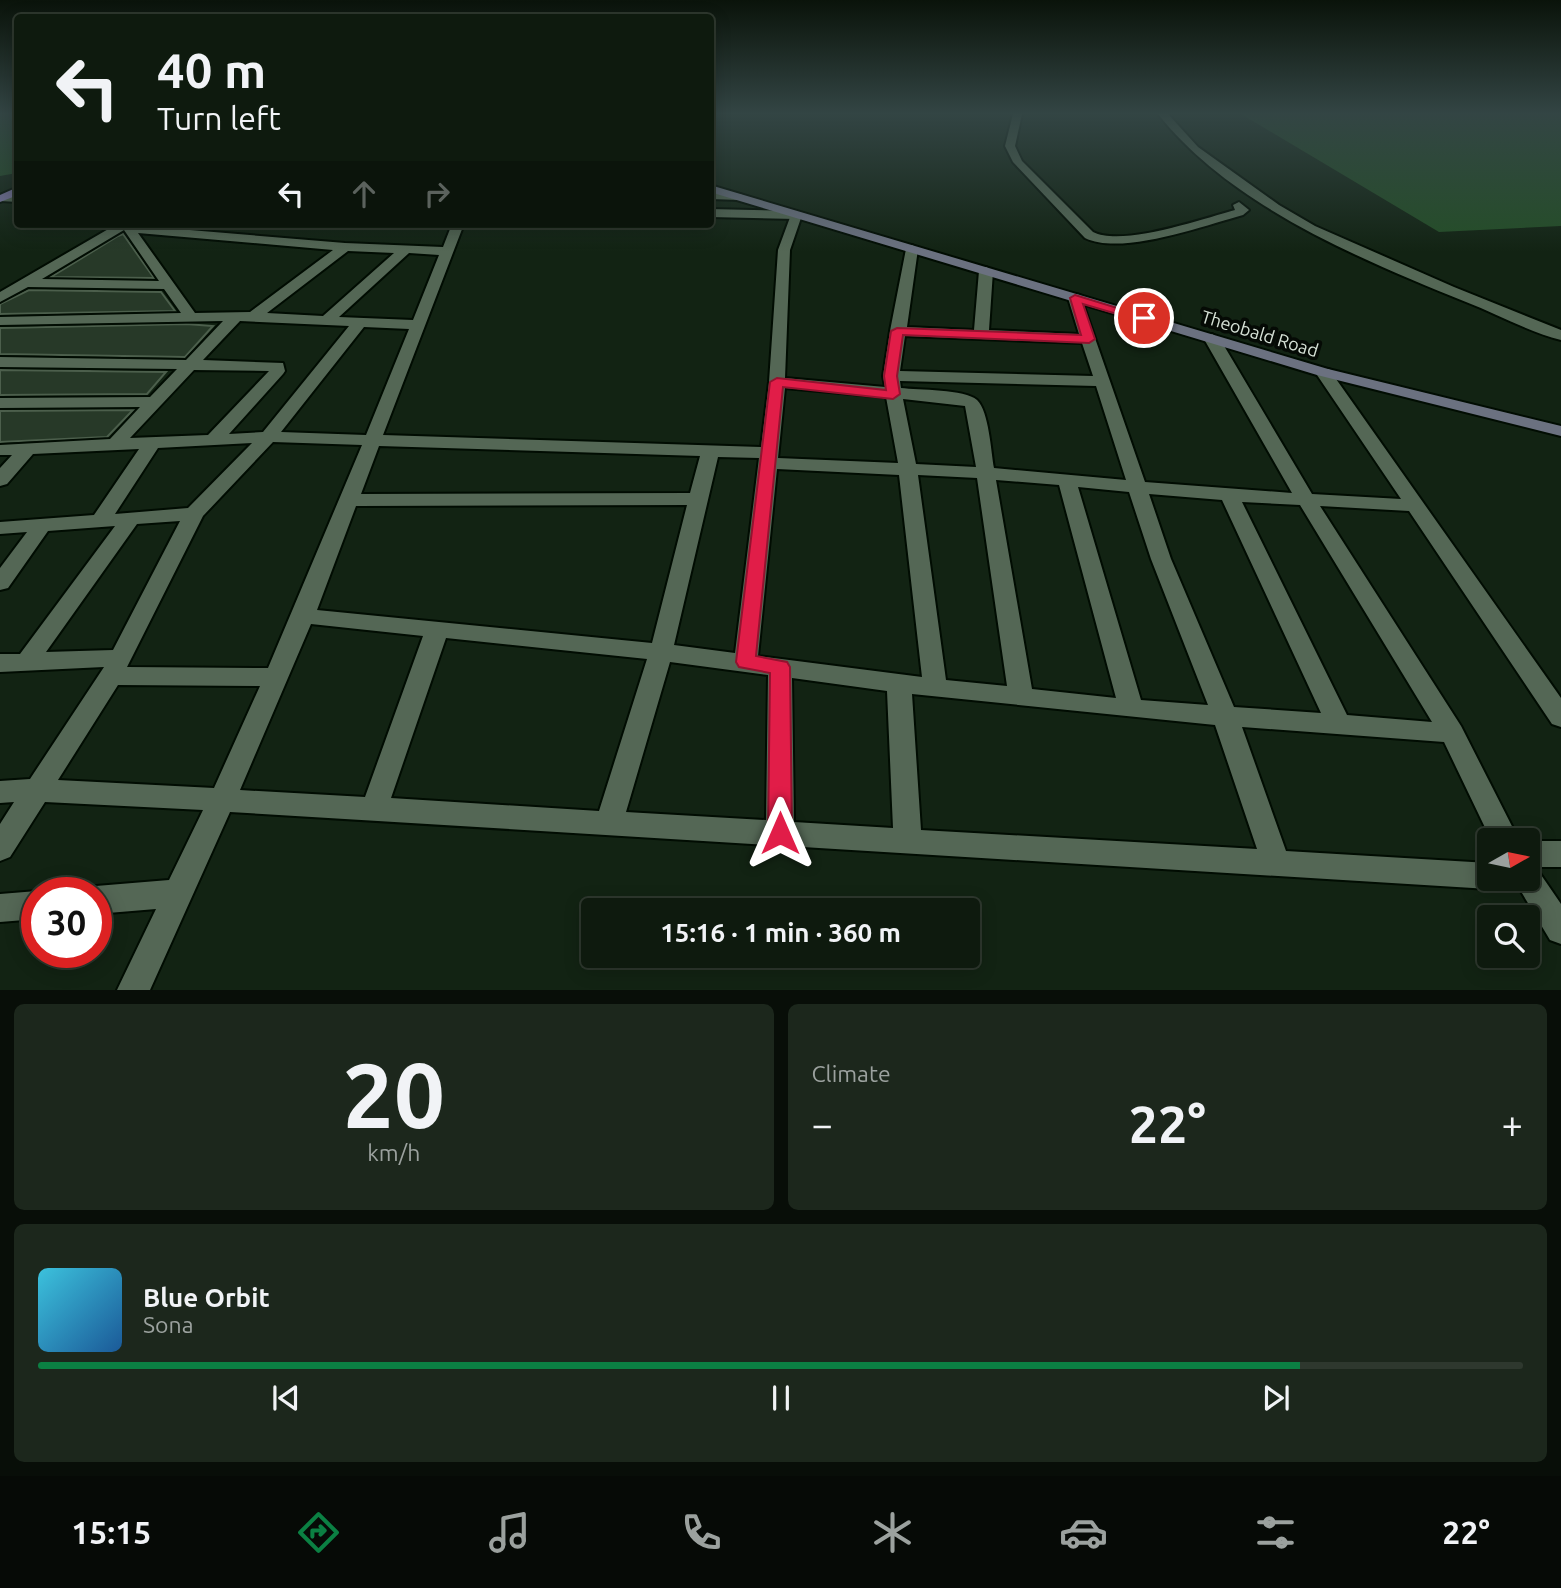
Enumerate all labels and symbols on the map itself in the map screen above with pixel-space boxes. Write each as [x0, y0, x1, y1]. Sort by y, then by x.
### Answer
pin [1114, 288, 1174, 348]
street label: Theobald Road [1199, 306, 1321, 360]
position arrow [743, 796, 817, 870]
north arrow [1477, 828, 1540, 891]
speed limit sign: 30 [21, 877, 112, 968]

